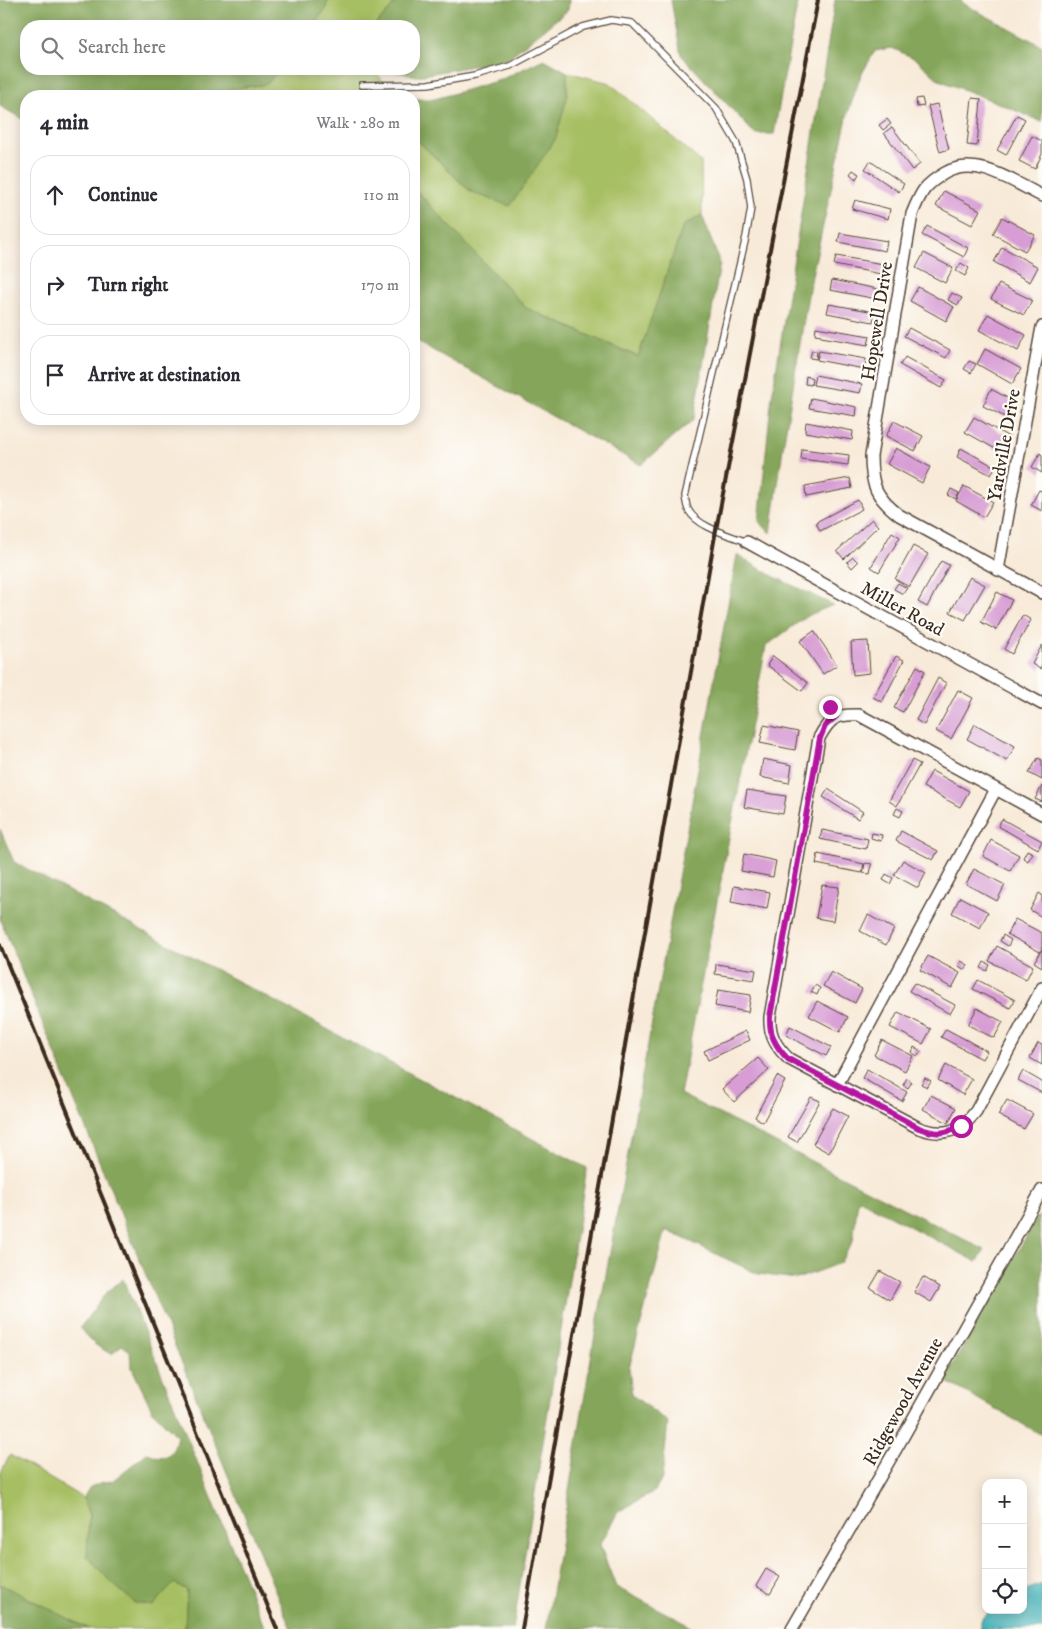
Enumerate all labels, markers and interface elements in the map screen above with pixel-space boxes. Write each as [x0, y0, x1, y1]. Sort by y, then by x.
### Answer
search box [20, 20, 420, 75]
icon: search [38, 34, 66, 62]
text: Search here [78, 36, 166, 59]
text: 4 min [40, 110, 89, 136]
text: Walk · 280 m [316, 113, 400, 133]
icon: ahead [41, 181, 69, 209]
text: Continue [88, 184, 158, 207]
text: 110 m [363, 185, 399, 205]
street label: Hopewell Drive [857, 260, 898, 382]
icon: right [41, 271, 69, 299]
text: Turn right [88, 274, 168, 297]
text: 170 m [361, 275, 399, 295]
icon: arrive [41, 361, 69, 389]
text: Arrive at destination [88, 364, 240, 387]
street label: Yardville Drive [983, 387, 1026, 503]
street label: Miller Road [856, 577, 949, 642]
route end [819, 696, 842, 719]
route start [950, 1115, 973, 1138]
street label: Ridgewood Avenue [859, 1333, 948, 1470]
map controls [982, 1479, 1027, 1614]
button: + [982, 1479, 1027, 1524]
button: − [982, 1524, 1027, 1569]
button: locate [982, 1569, 1027, 1614]

